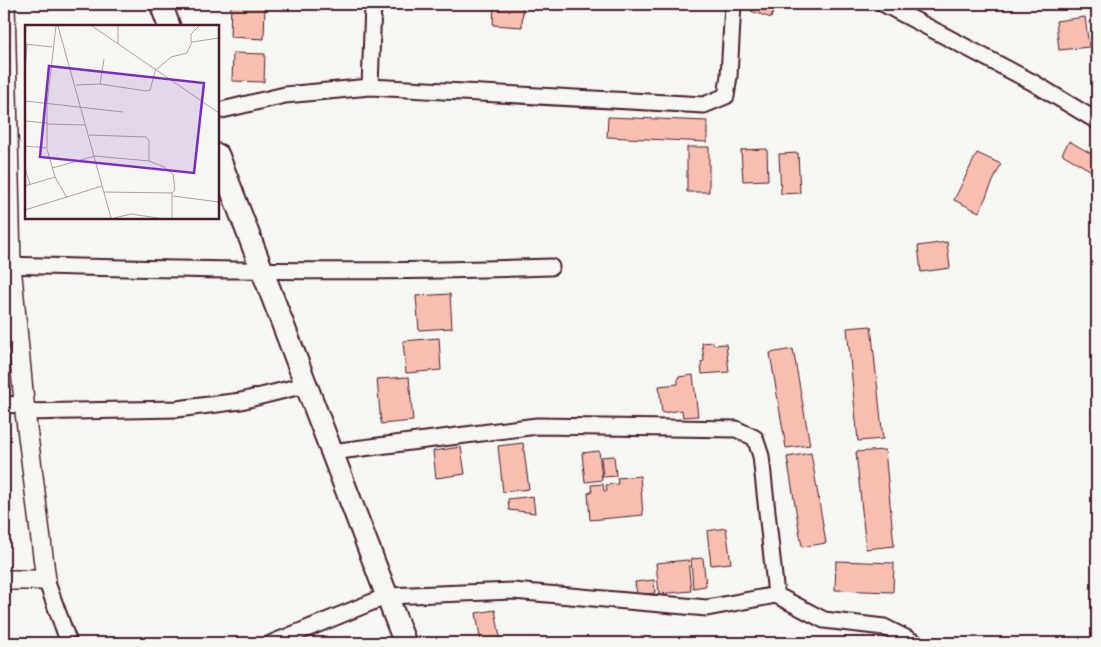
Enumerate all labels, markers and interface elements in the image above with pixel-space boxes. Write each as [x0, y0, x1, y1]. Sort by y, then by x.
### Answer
inset map [25, 25, 219, 219]

